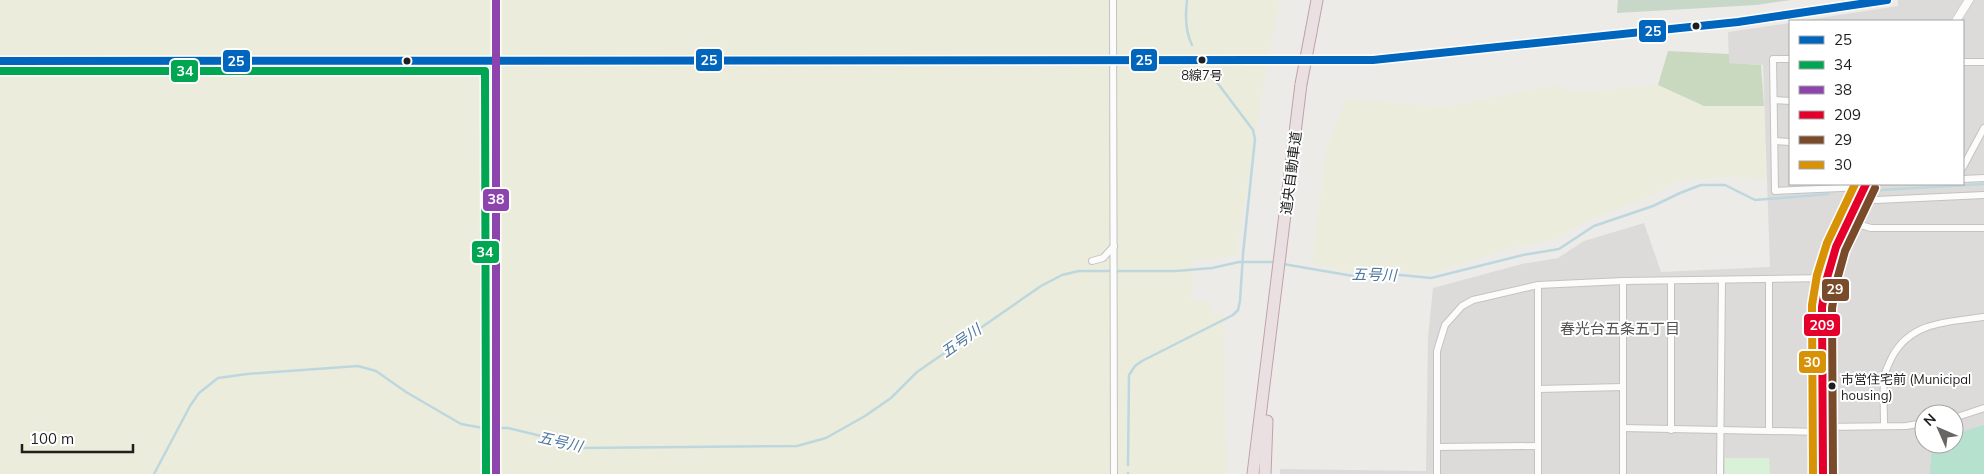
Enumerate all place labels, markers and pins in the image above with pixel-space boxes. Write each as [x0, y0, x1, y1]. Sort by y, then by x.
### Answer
unlabelled marker [1691, 21, 1701, 31]
marker: 8線7号 [1197, 55, 1207, 65]
unlabelled marker [402, 56, 412, 66]
place label: 8線7号 [1181, 67, 1223, 83]
place label: 市営住宅前 (Municipal housing) [1841, 371, 1971, 403]
marker: 市営住宅前 (Municipal housing) [1827, 381, 1837, 391]

